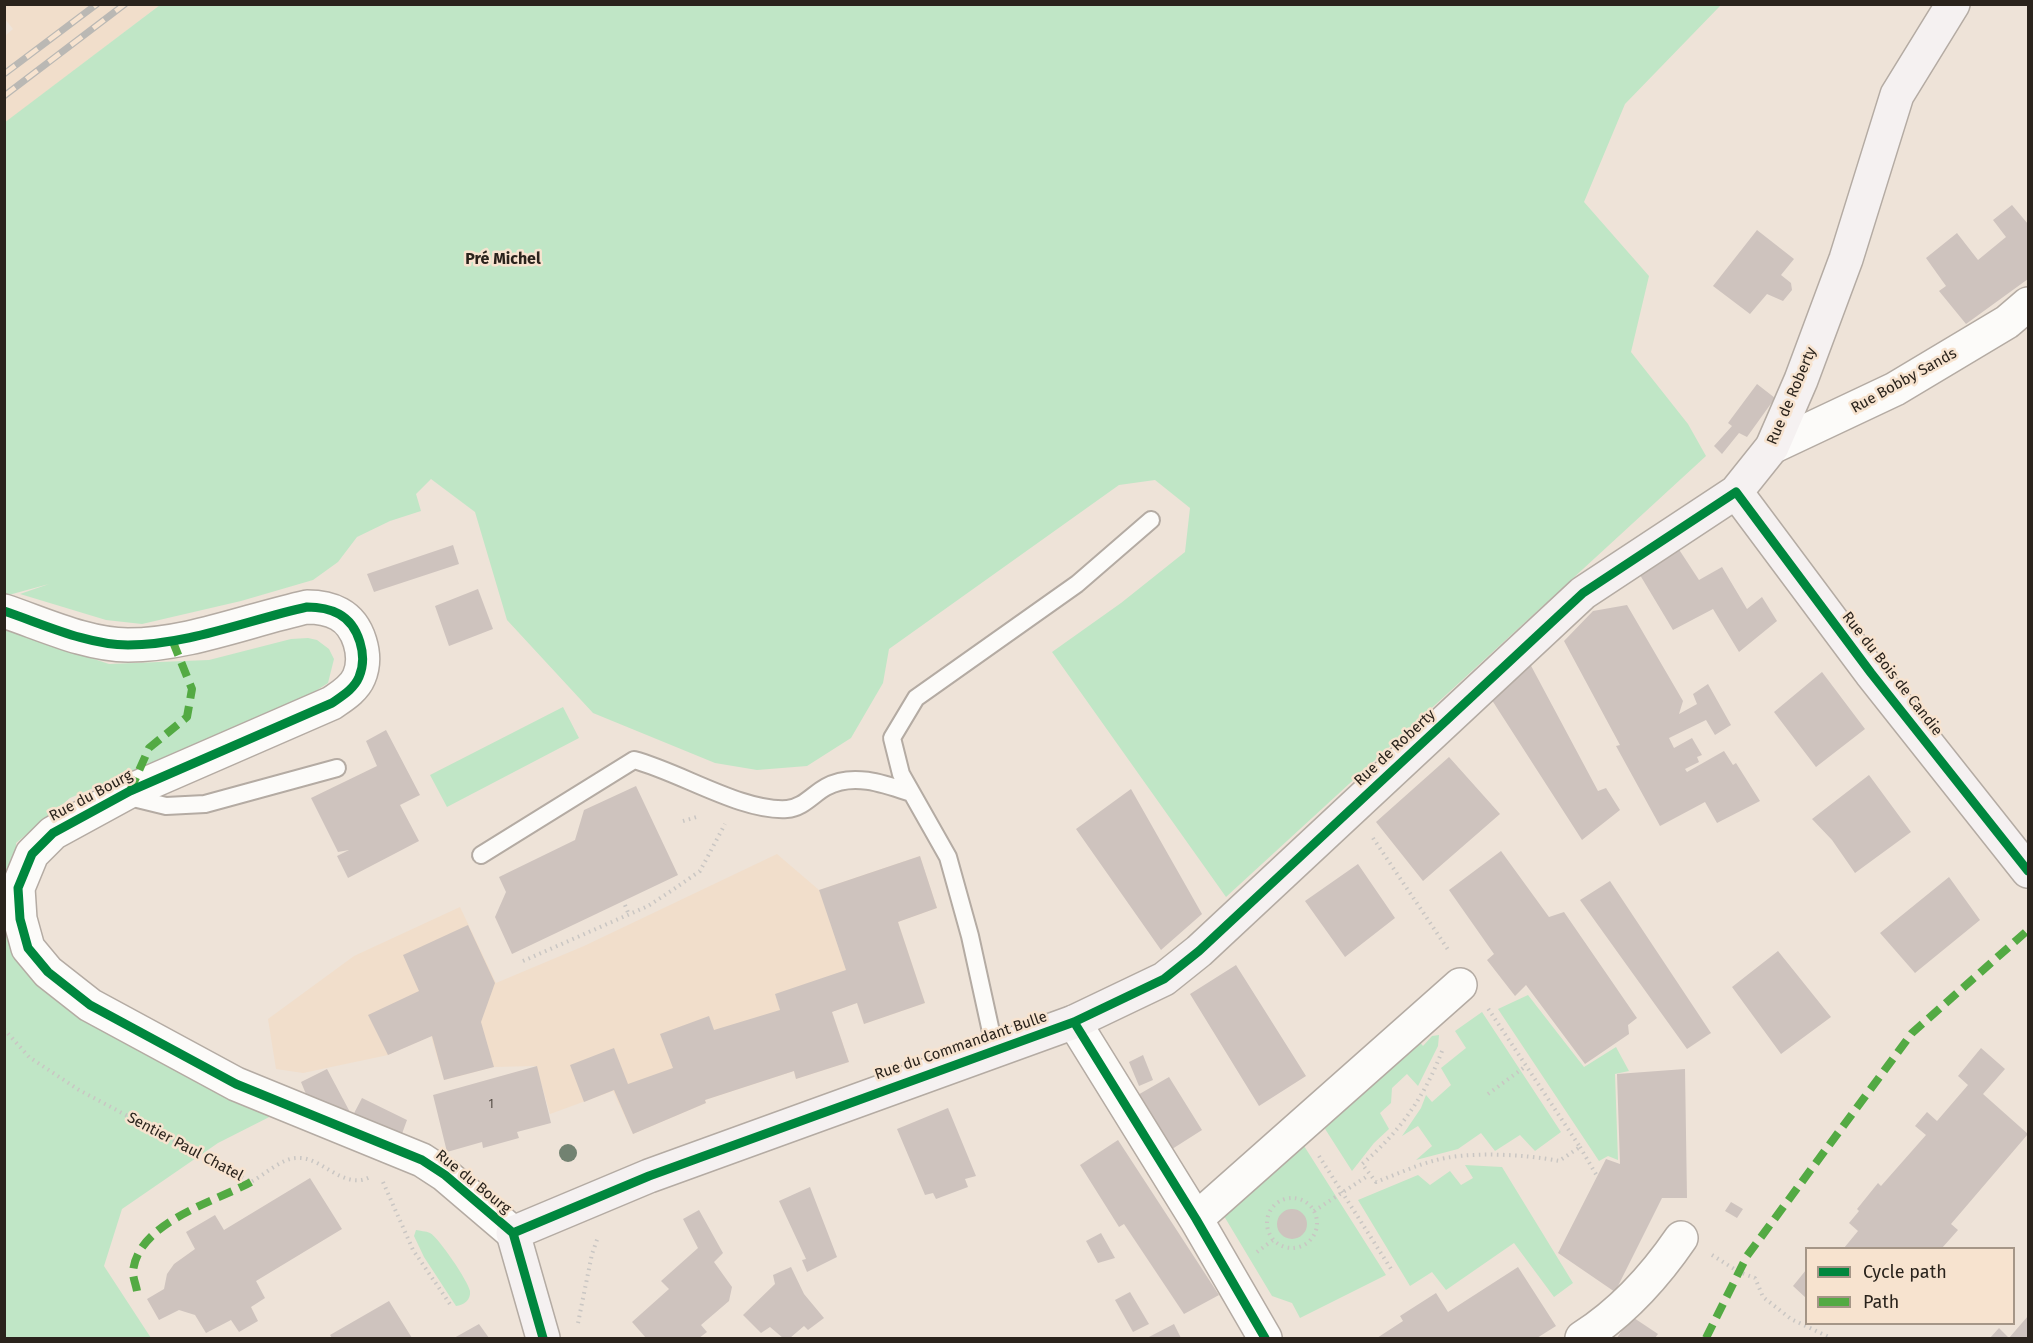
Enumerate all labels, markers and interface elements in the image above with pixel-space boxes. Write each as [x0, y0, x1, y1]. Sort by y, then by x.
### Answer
district label: Pré Michel [465, 250, 541, 270]
street label: Rue de Roberty [1763, 344, 1821, 448]
street label: Rue Bobby Sands [1848, 345, 1960, 417]
street label: Rue du Bois de Candie [1838, 608, 1946, 740]
street label: Rue de Roberty [1351, 706, 1439, 790]
street label: Rue du Bourg [46, 767, 136, 825]
street label: Rue du Commandant Bulle [872, 1008, 1050, 1084]
house number: 1 [488, 1098, 494, 1112]
street label: Sentier Paul Chatel [124, 1109, 246, 1185]
street label: Rue du Bourg [432, 1146, 514, 1218]
legend [1805, 1247, 2015, 1325]
text: Cycle path [1863, 1261, 1947, 1283]
text: Path [1863, 1291, 1899, 1313]

